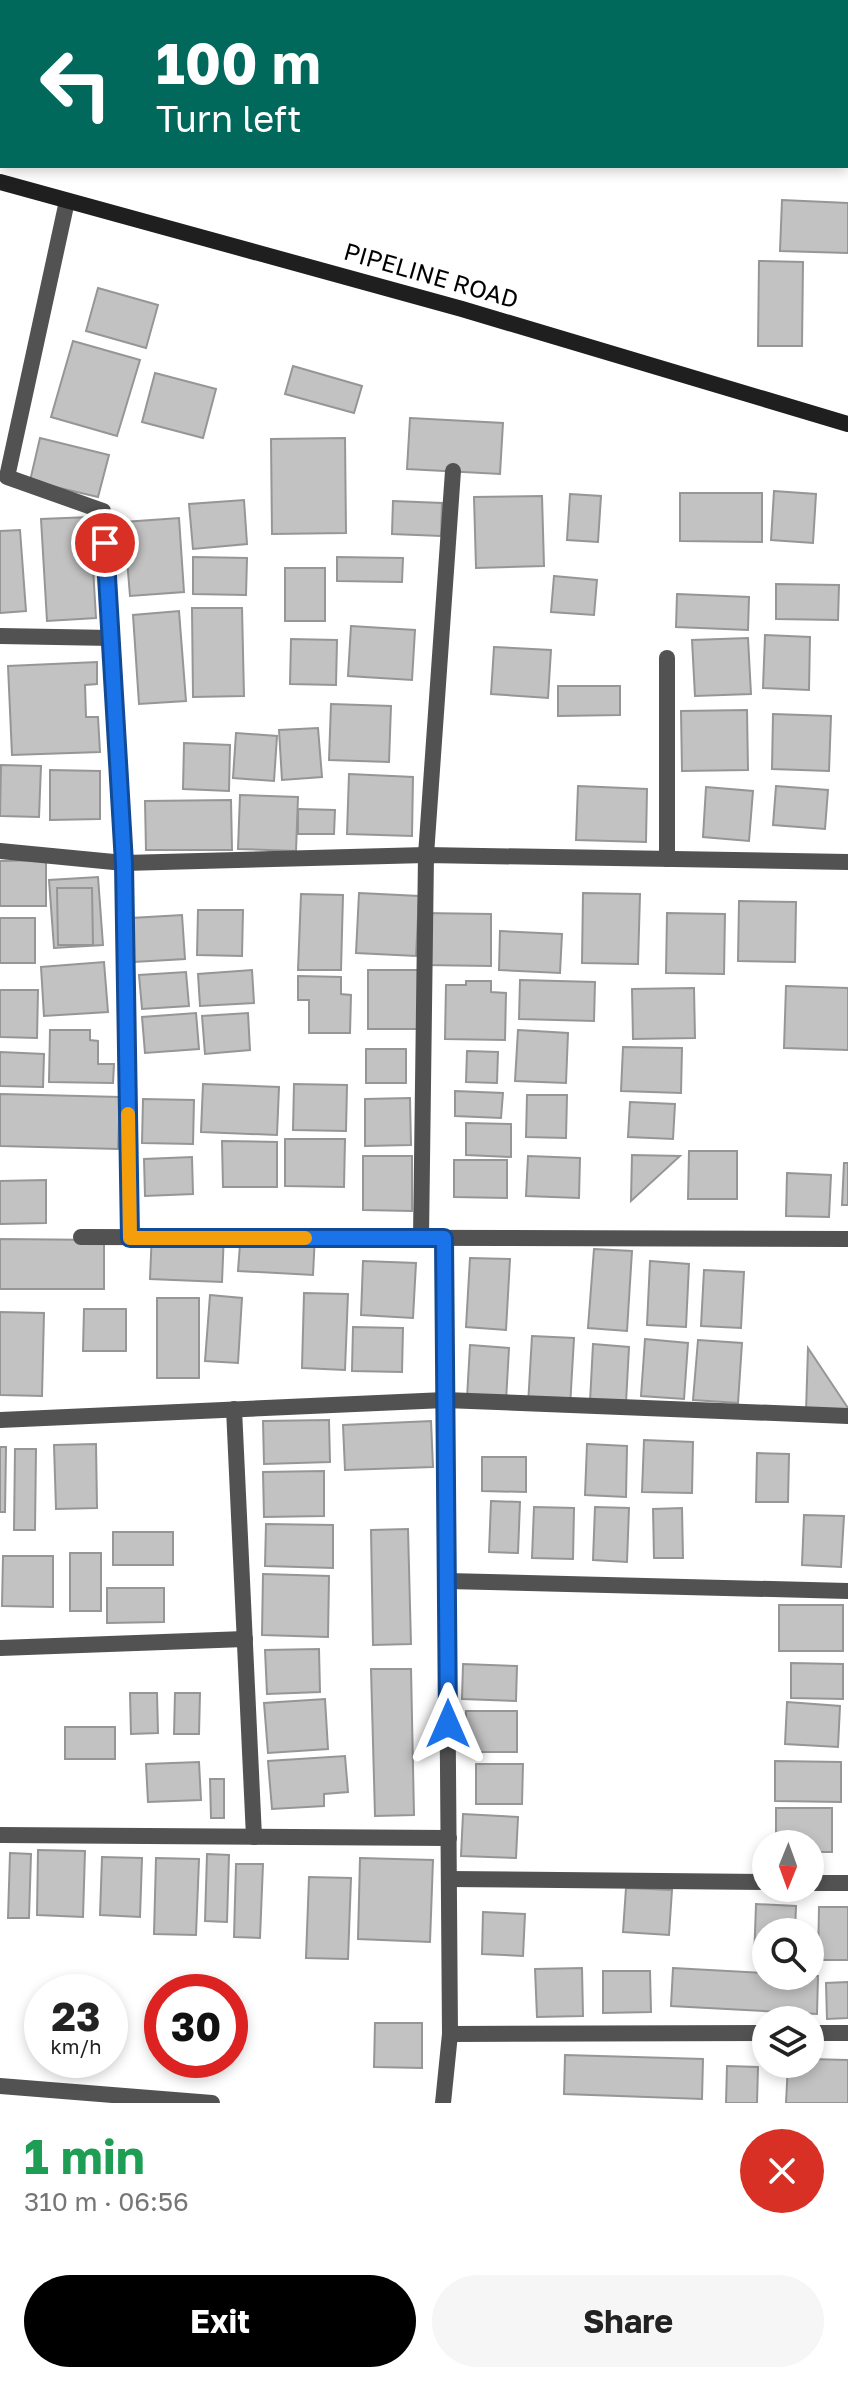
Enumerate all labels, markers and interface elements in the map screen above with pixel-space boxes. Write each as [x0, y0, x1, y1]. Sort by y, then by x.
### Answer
text: 100 m [156, 29, 321, 96]
icon: left [24, 32, 128, 136]
text: Turn left [156, 97, 302, 140]
street label: PIPELINE ROAD [341, 236, 522, 313]
pin [71, 509, 139, 577]
icon: arrive [83, 521, 127, 565]
position arrow [406, 1682, 490, 1766]
north arrow [752, 1830, 824, 1902]
map controls [752, 1830, 824, 2078]
button: search [752, 1918, 824, 1990]
speed limit sign: 30 [144, 1974, 248, 2078]
text: 23 [52, 1992, 100, 2040]
button: layers [752, 2006, 824, 2078]
text: km/h [51, 2034, 101, 2058]
text: 1 min [24, 2127, 145, 2185]
button: close [740, 2129, 824, 2213]
text: 310 m · 06:56 [24, 2186, 189, 2217]
button: Exit [24, 2275, 416, 2367]
button: Share [432, 2275, 824, 2367]

